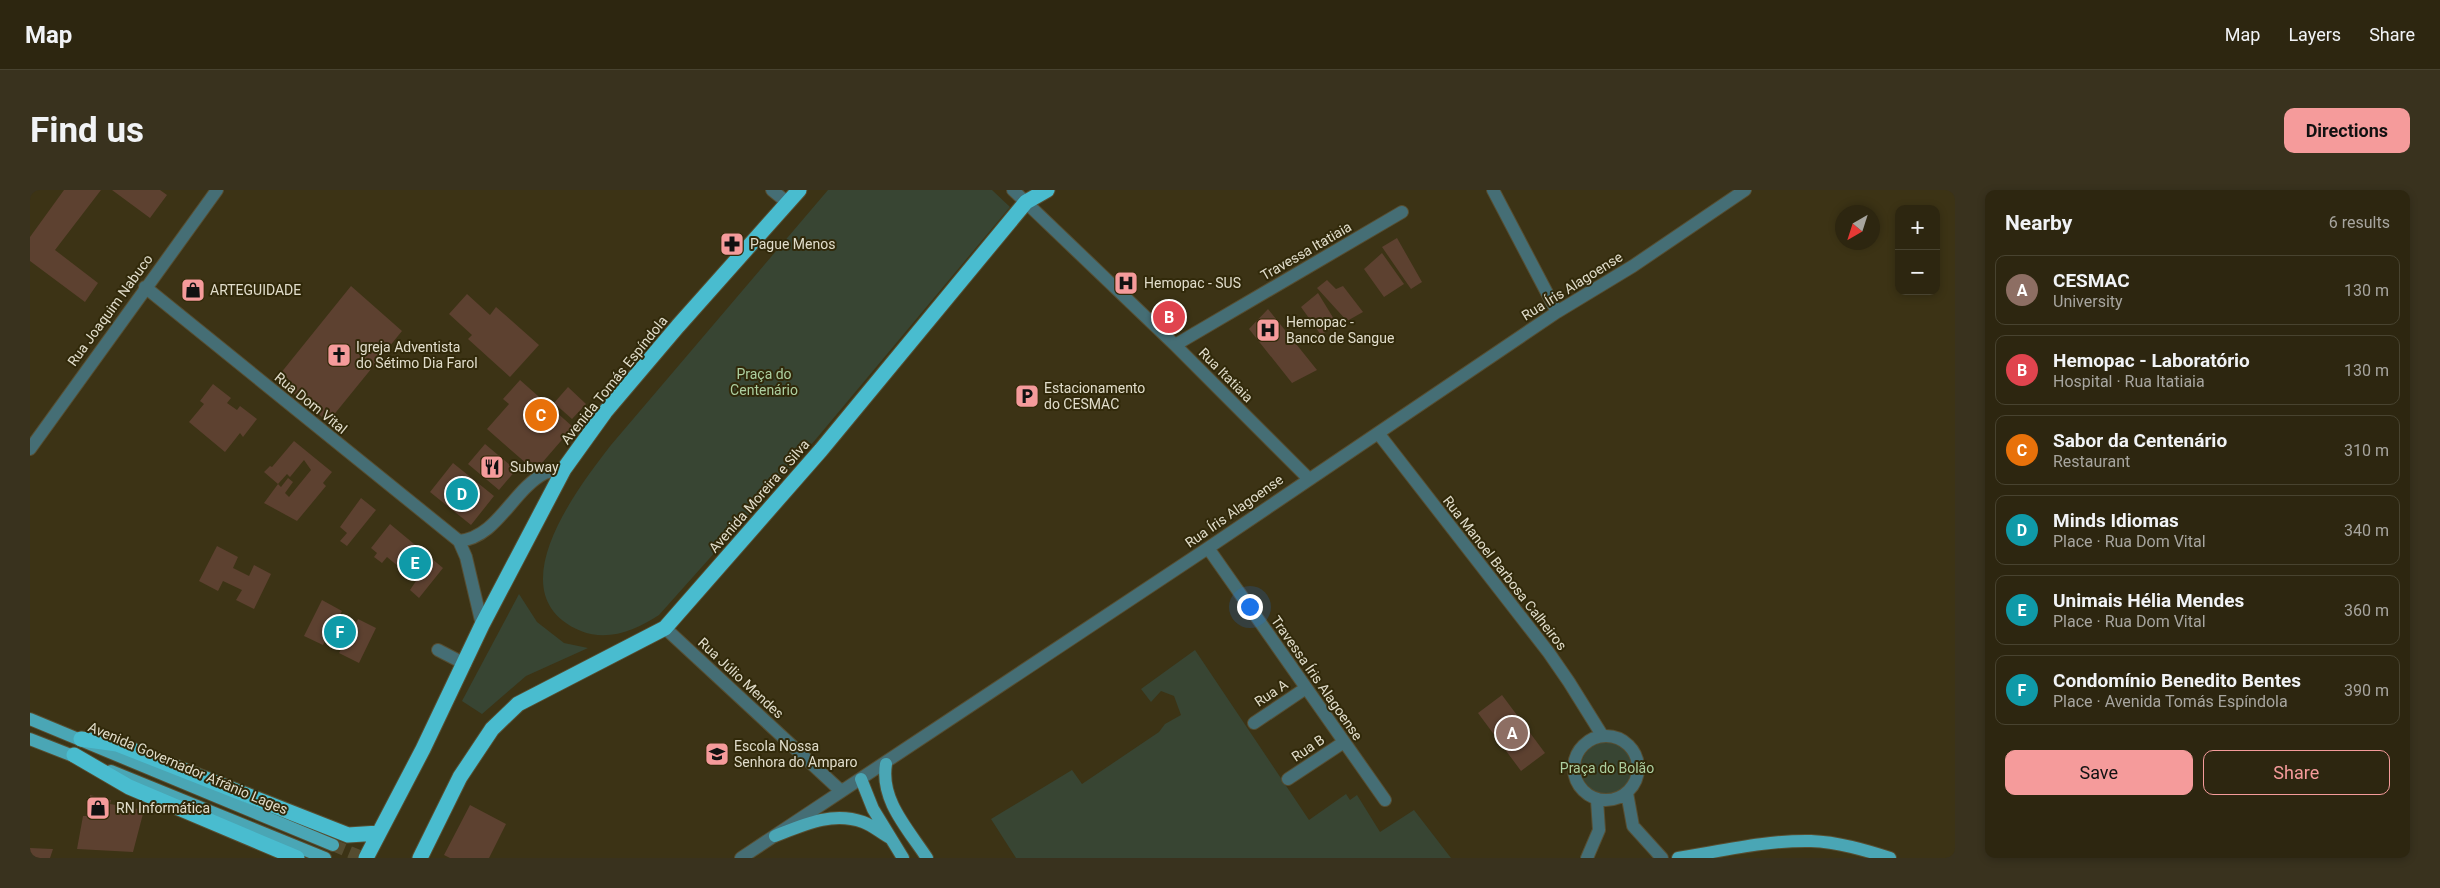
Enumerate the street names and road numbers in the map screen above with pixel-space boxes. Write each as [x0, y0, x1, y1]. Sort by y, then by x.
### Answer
street label: Travessa Itatiaia [1258, 219, 1354, 283]
street label: Rua Íris Alagoense [1518, 248, 1625, 323]
street label: Rua Joaquim Nabuco [64, 251, 156, 369]
street label: Avenida Tomás Espíndola [557, 313, 671, 447]
street label: Rua Itatiaia [1196, 345, 1256, 405]
street label: Rua Dom Vital [272, 369, 350, 437]
street label: Avenida Moreira e Silva [706, 436, 812, 556]
street label: Rua Íris Alagoense [1181, 470, 1286, 551]
street label: Rua Manoel Barbosa Calheiros [1440, 493, 1570, 653]
street label: Travessa Íris Alagoense [1268, 612, 1367, 743]
street label: Rua Júlio Mendes [695, 634, 787, 722]
street label: Rua A [1251, 676, 1291, 710]
street label: Avenida Governador Afrânio Lages [86, 719, 290, 817]
street label: Rua B [1289, 731, 1327, 765]

